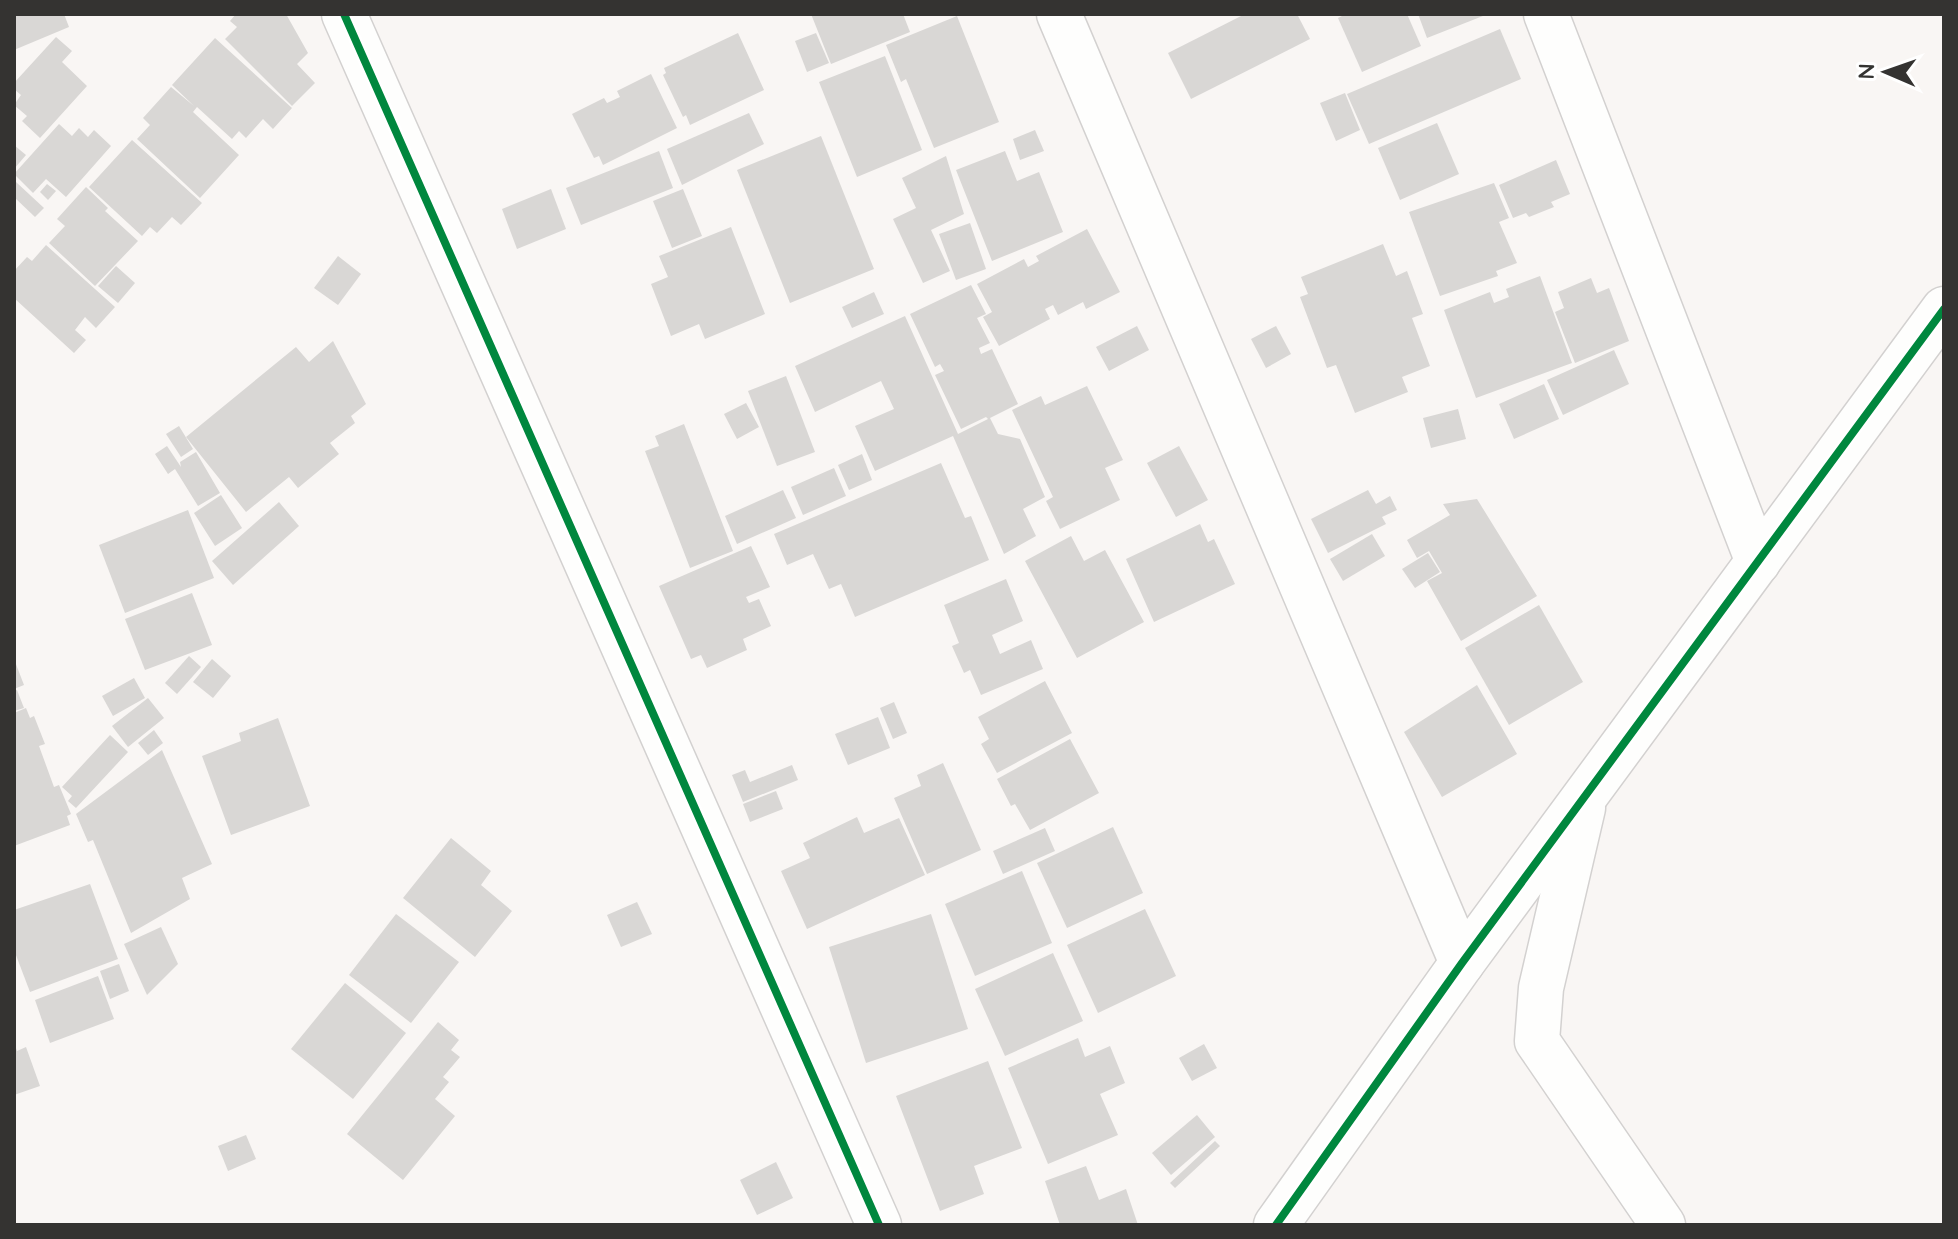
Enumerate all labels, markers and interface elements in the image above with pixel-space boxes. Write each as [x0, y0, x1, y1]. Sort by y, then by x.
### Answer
north arrow [1846, 32, 1926, 112]
text: N [1852, 63, 1880, 80]

